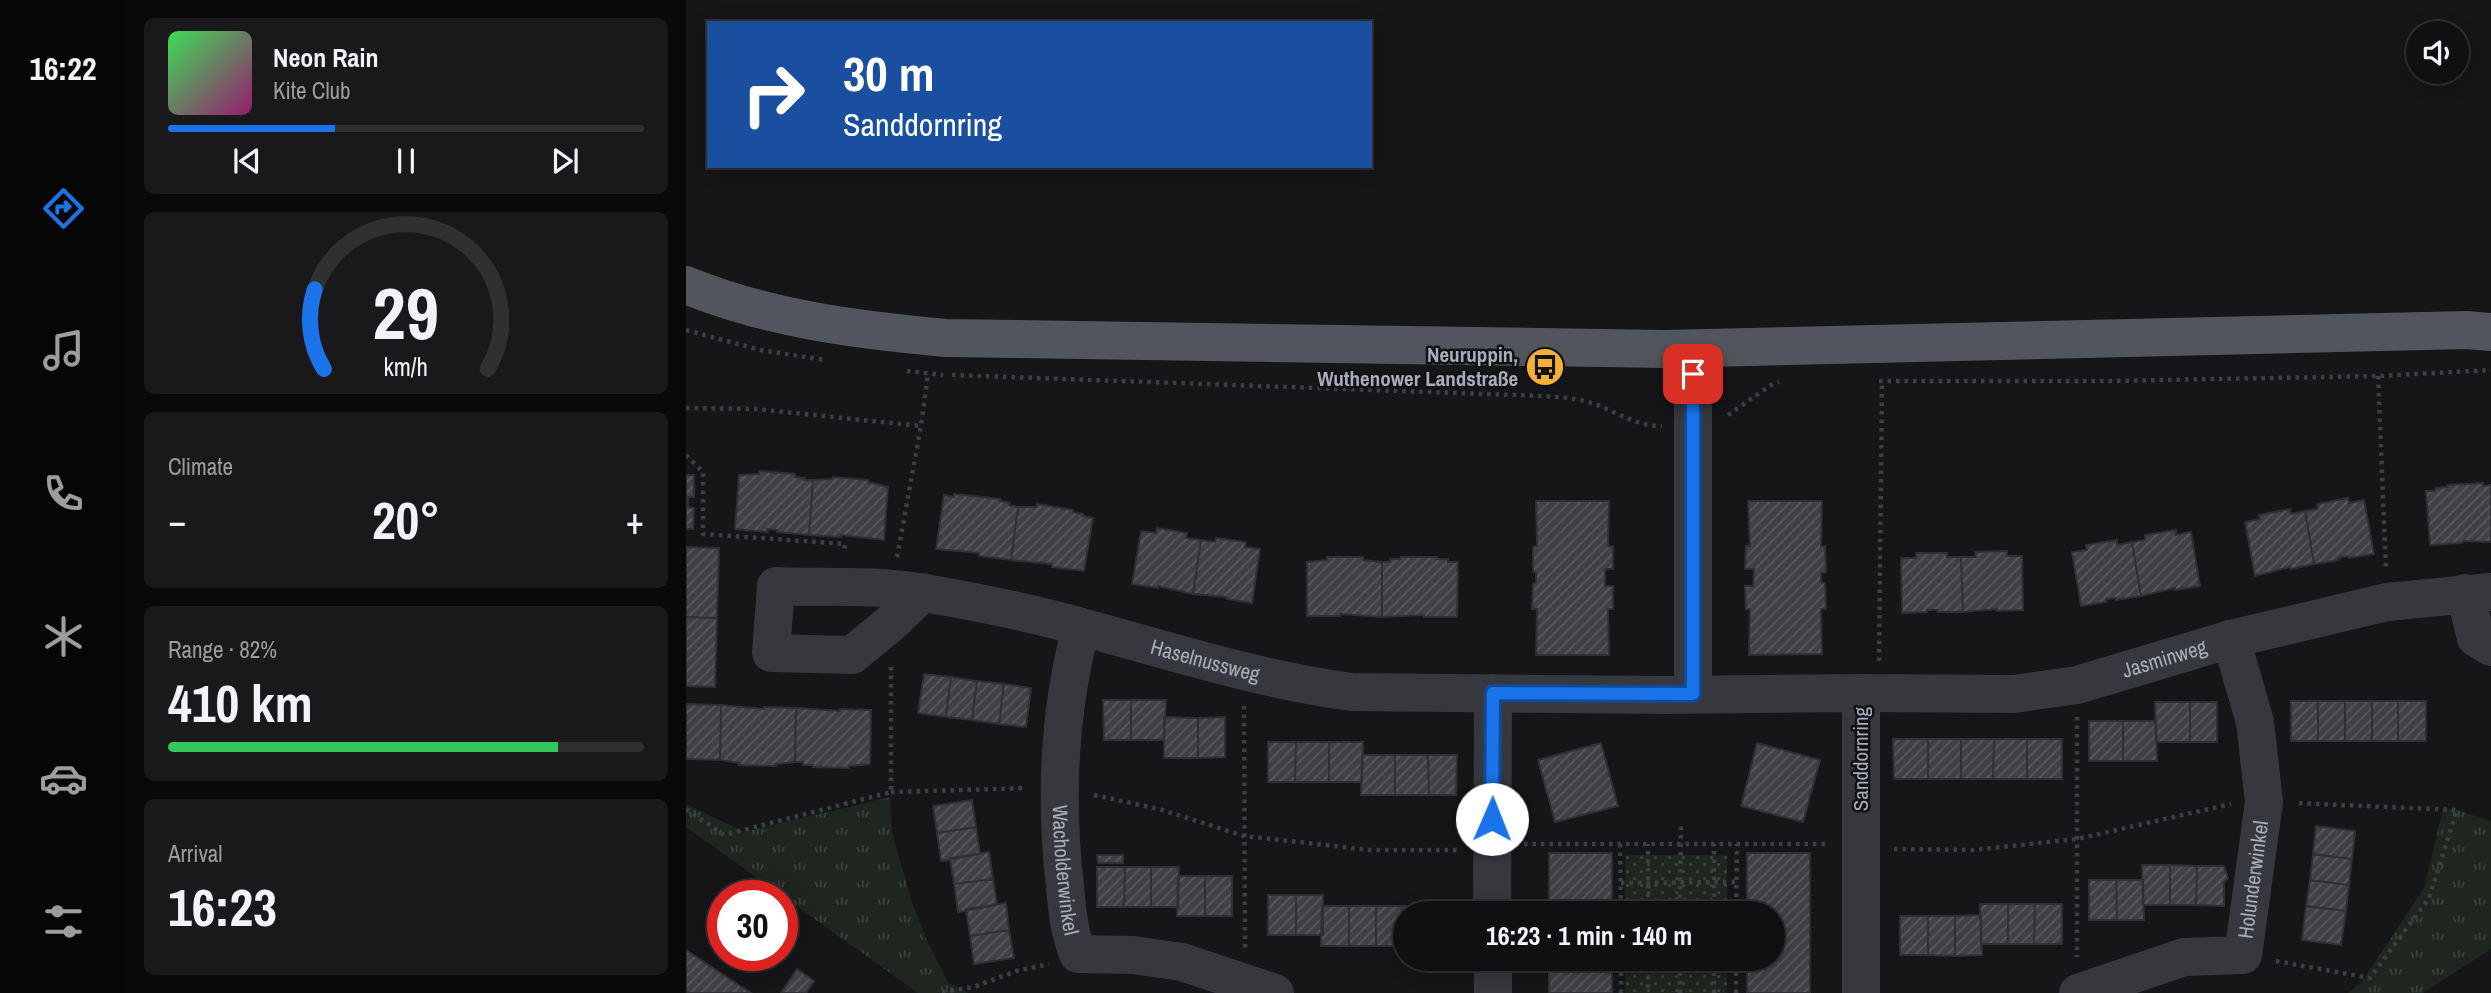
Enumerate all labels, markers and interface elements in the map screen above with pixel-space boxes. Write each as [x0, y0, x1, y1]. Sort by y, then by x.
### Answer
map controls [2406, 21, 2469, 84]
button: sound [2406, 21, 2469, 84]
text: Neon Rain [273, 40, 378, 75]
text: 30 m [843, 40, 935, 106]
text: 16:22 [29, 47, 97, 90]
icon: right [728, 49, 819, 140]
text: Kite Club [273, 75, 351, 106]
text: Sanddornring [843, 103, 1002, 146]
icon: previous [228, 142, 266, 180]
icon: pause [387, 142, 425, 180]
icon: next [546, 142, 584, 180]
icon: directions [39, 184, 88, 233]
text: 29 [373, 264, 439, 362]
icon: music [39, 326, 88, 375]
place label: Neuruppin, Wuthenower Landstraße [1317, 340, 1518, 393]
pin [1663, 344, 1723, 404]
bus stop icon: Neuruppin, Wuthenower Landstraße [1524, 346, 1566, 388]
text: km/h [384, 350, 428, 384]
icon: arrive [1674, 355, 1712, 393]
text: Climate [168, 451, 233, 482]
icon: phone [39, 469, 88, 518]
text: 20° [372, 485, 440, 555]
text: − [168, 495, 186, 546]
text: + [626, 495, 644, 546]
icon: climate [39, 612, 88, 661]
street label: Haselnussweg [1147, 632, 1263, 689]
street label: Jasminweg [2118, 632, 2211, 685]
text: Range · 82% [168, 634, 277, 665]
text: 410 km [168, 668, 313, 738]
street label: Sanddornring [1846, 706, 1875, 811]
icon: car [39, 754, 88, 803]
position arrow [1455, 782, 1529, 856]
street label: Wacholderwinkel [1046, 805, 1086, 938]
street label: Holunderwinkel [2230, 819, 2275, 940]
text: Arrival [168, 838, 223, 869]
text: 16:23 [168, 872, 277, 942]
speed limit sign: 30 [707, 880, 798, 971]
icon: filters [39, 897, 88, 946]
text: 16:23 · 1 min · 140 m [1486, 918, 1692, 953]

